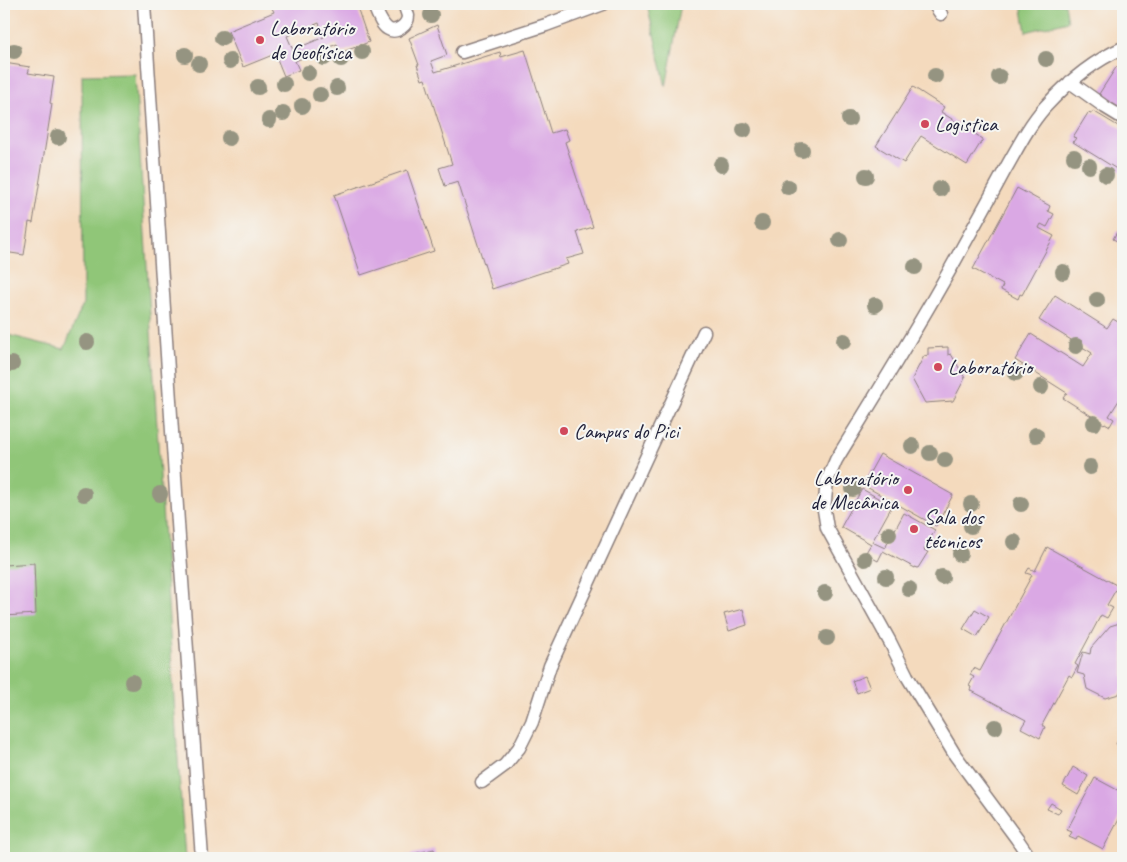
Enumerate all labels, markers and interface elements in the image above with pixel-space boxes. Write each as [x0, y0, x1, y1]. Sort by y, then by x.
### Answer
place label: Laboratório de Geofísica [270, 15, 357, 65]
marker: Laboratório de Geofísica [254, 34, 266, 46]
place label: Logistica [935, 111, 999, 137]
marker: Logistica [919, 118, 931, 130]
place label: Laboratório [948, 354, 1035, 380]
marker: Laboratório [932, 361, 944, 373]
place label: Campus do Pici [574, 418, 682, 444]
marker: Campus do Pici [558, 425, 570, 437]
place label: Laboratório de Mecânica [810, 465, 901, 515]
marker: Laboratório de Mecânica [902, 484, 914, 496]
place label: Sala dos técnicos [924, 504, 985, 554]
marker: Sala dos técnicos [908, 523, 920, 535]

